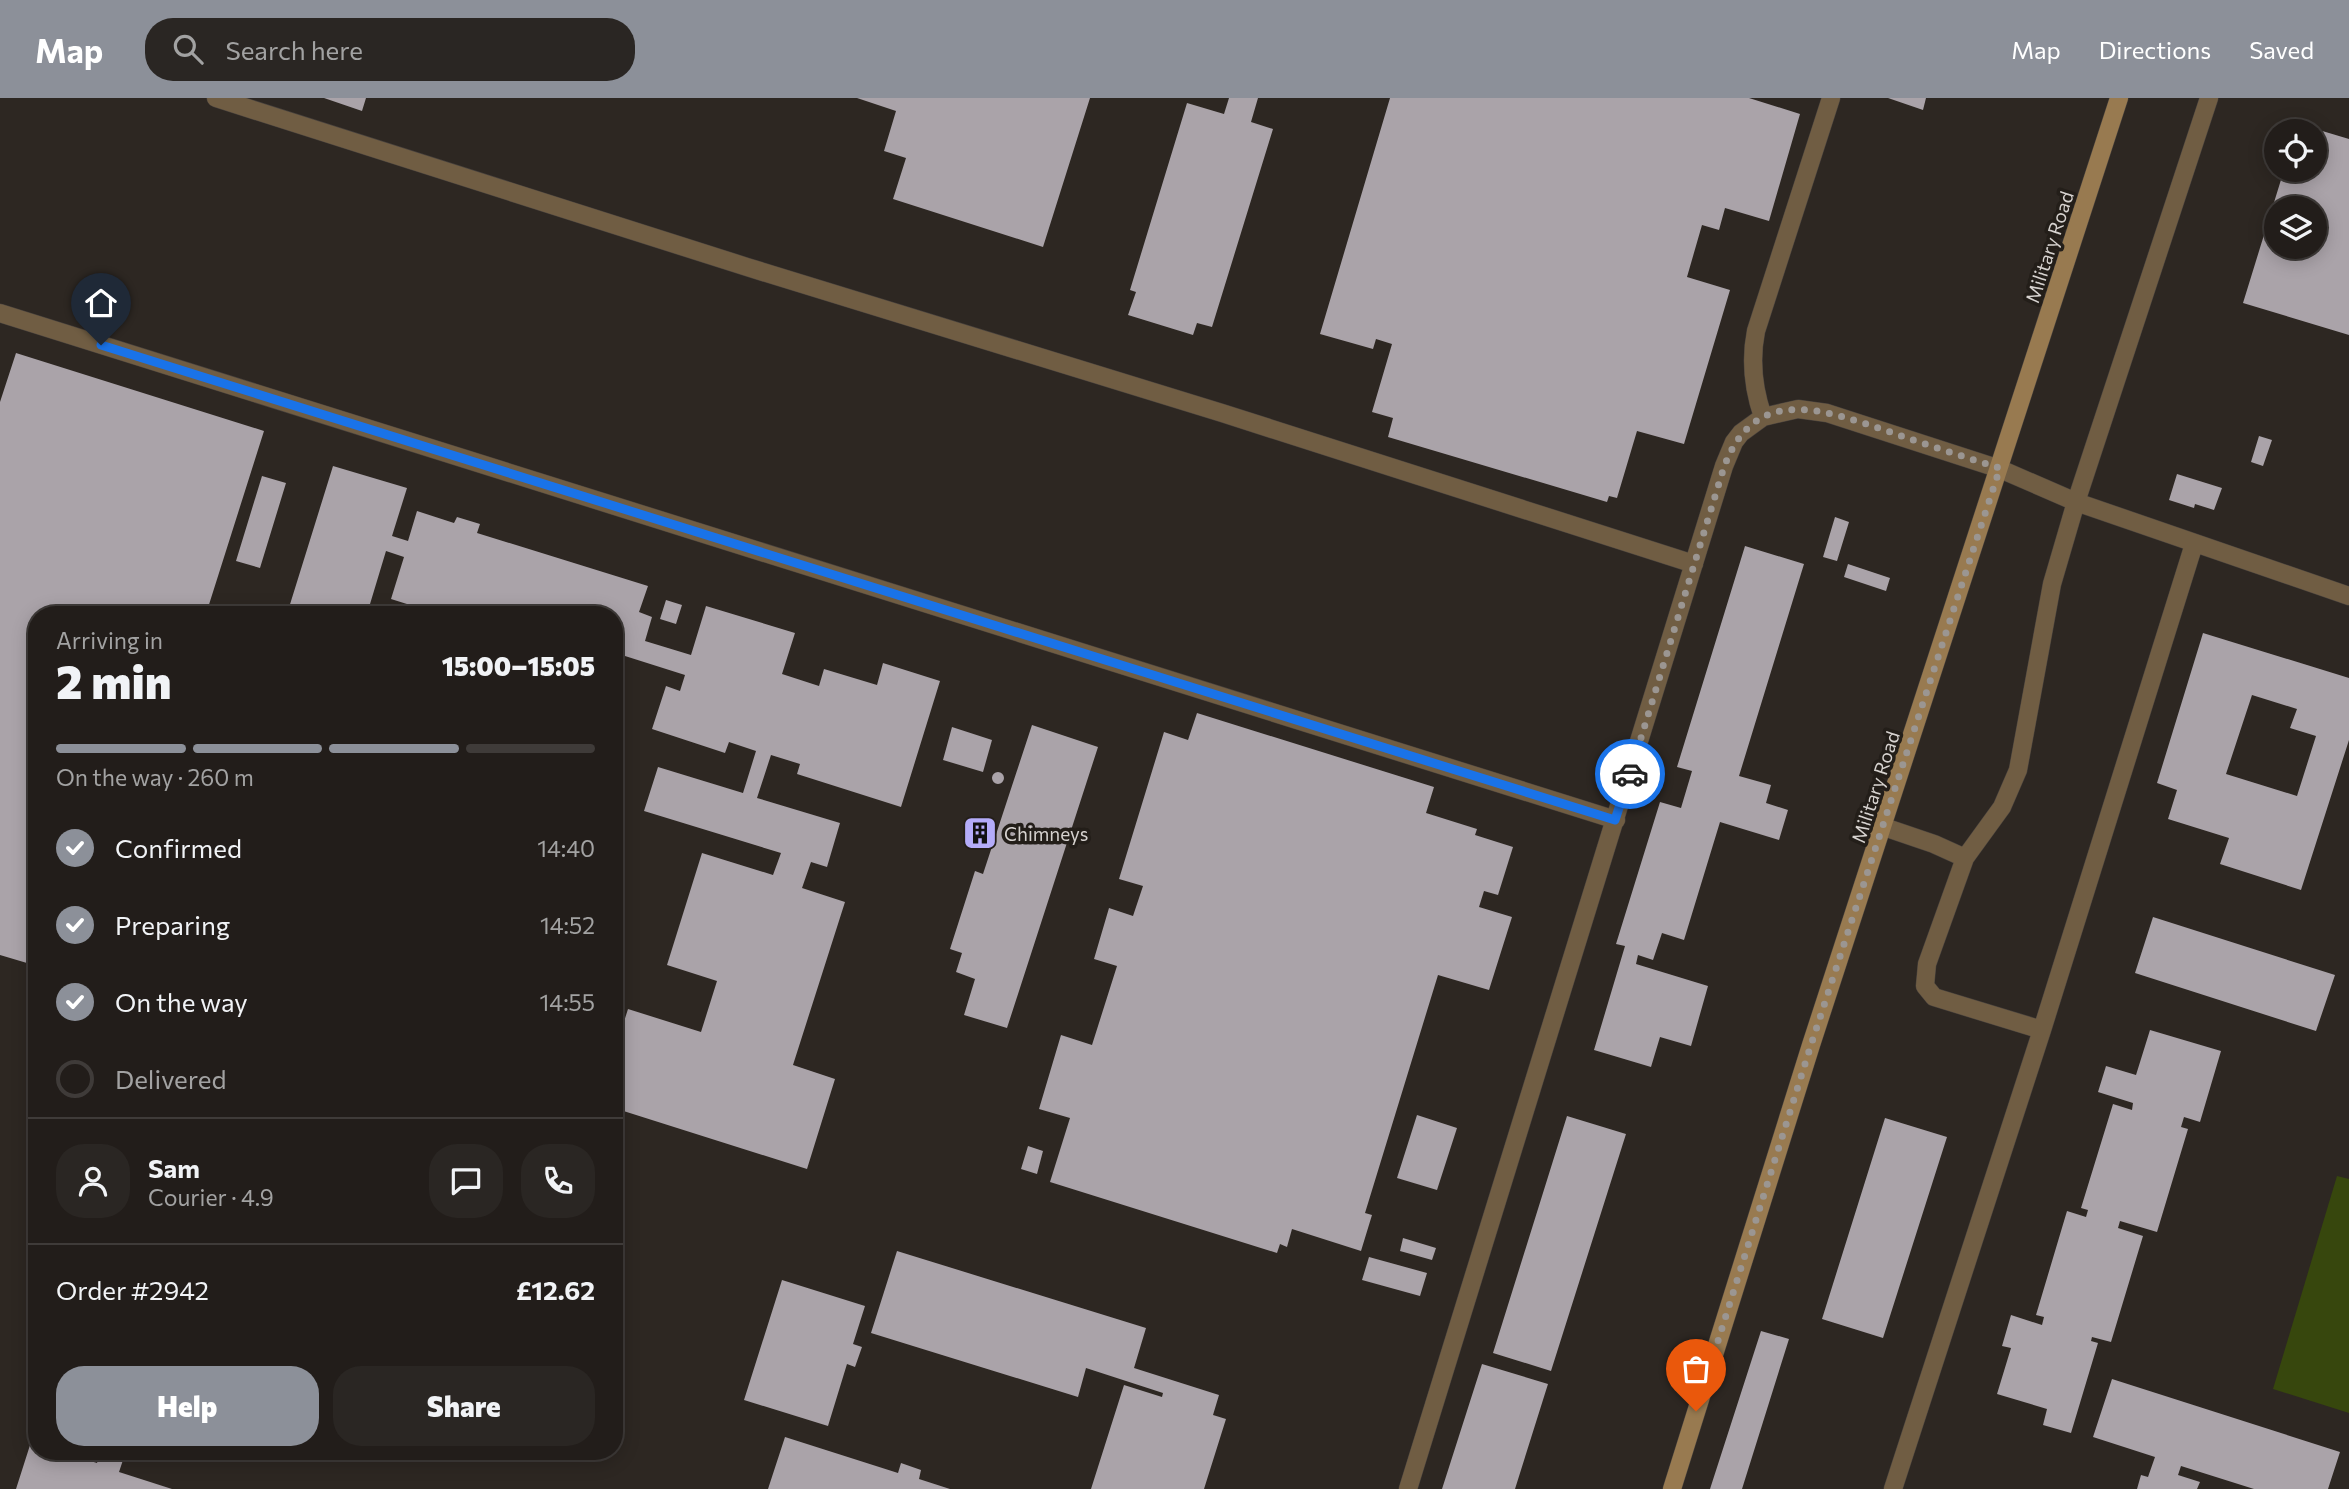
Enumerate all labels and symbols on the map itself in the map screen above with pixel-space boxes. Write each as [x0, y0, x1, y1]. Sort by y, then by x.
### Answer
street label: Military Road [2020, 188, 2078, 306]
pin [71, 273, 131, 345]
street label: Military Road [1846, 728, 1904, 846]
courier [1595, 739, 1665, 809]
building icon: Chimneys [961, 814, 999, 852]
place label: Chimneys [1004, 822, 1088, 845]
pin [1666, 1339, 1726, 1411]

